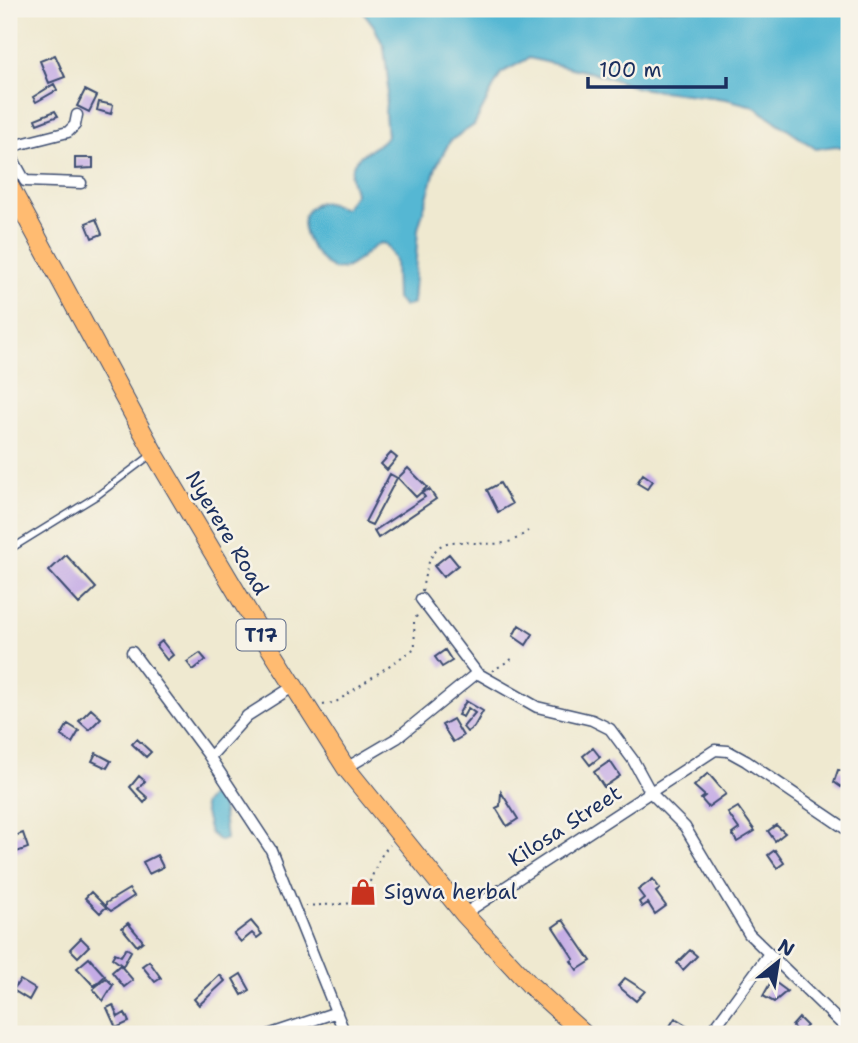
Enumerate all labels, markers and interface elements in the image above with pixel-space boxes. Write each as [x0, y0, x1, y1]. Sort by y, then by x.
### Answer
scale bar [588, 46, 727, 90]
text: 100 m [599, 56, 662, 84]
street label: Nyerere Road [179, 466, 275, 600]
road number: T17 [236, 620, 286, 650]
street label: Kilosa Street [503, 779, 627, 873]
shop icon: Sigwa herbal [348, 877, 378, 907]
place label: Sigwa herbal [384, 878, 518, 906]
north arrow [742, 928, 812, 998]
text: N [773, 933, 799, 962]

